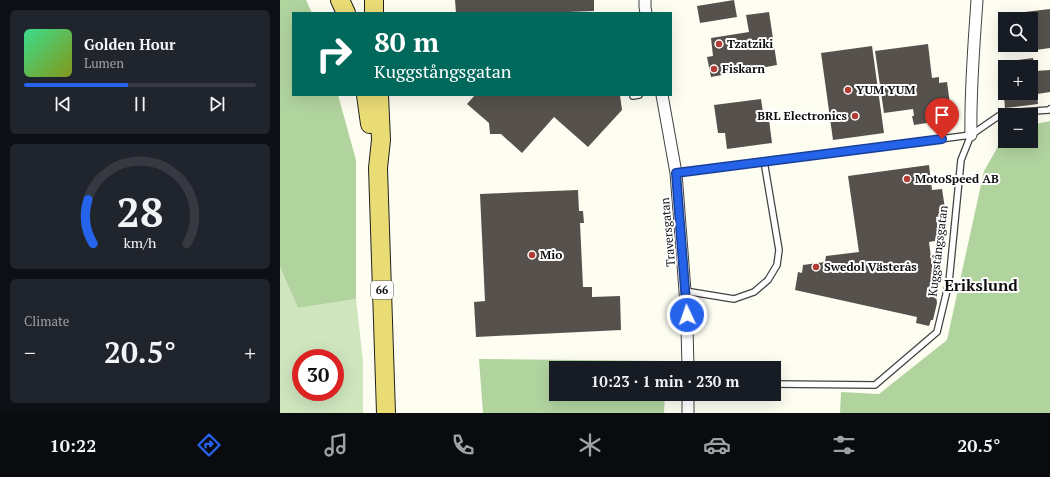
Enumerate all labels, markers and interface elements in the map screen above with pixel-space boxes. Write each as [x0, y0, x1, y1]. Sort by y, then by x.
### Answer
map controls [998, 12, 1038, 148]
button: search [998, 12, 1038, 52]
text: 80 m [374, 23, 439, 60]
icon: right [308, 28, 360, 80]
text: Golden Hour [84, 34, 176, 54]
place label: Tzatziki [727, 36, 773, 51]
marker: Tzatziki [714, 39, 724, 49]
text: Lumen [84, 54, 124, 72]
text: Kuggstångsgatan [374, 59, 511, 83]
button: + [998, 60, 1038, 100]
place label: Fiskarn [722, 61, 765, 76]
marker: Fiskarn [709, 64, 719, 74]
place label: YUM YUM [856, 82, 915, 97]
marker: YUM YUM [843, 85, 853, 95]
icon: previous [52, 93, 74, 115]
icon: pause [129, 93, 151, 115]
icon: next [206, 93, 228, 115]
pin [925, 98, 959, 139]
icon: arrive [931, 104, 953, 126]
place label: BRL Electronics [757, 108, 848, 123]
button: − [998, 108, 1038, 148]
marker: BRL Electronics [850, 111, 860, 121]
place label: MotoSpeed AB [915, 171, 999, 186]
marker: MotoSpeed AB [902, 174, 912, 184]
text: 28 [116, 184, 164, 239]
street label: Traversgatan [657, 197, 678, 267]
street label: Kuggstångsgatan [924, 205, 951, 297]
text: km/h [124, 233, 157, 252]
place label: Mio [540, 247, 562, 262]
marker: Mio [527, 250, 537, 260]
place label: Swedol Västerås [824, 259, 917, 274]
marker: Swedol Västerås [811, 262, 821, 272]
district label: Erikslund [944, 274, 1018, 296]
road number: 66 [371, 281, 393, 299]
position arrow [666, 294, 708, 336]
text: Climate [24, 312, 69, 330]
text: 20.5° [104, 332, 176, 372]
text: − [24, 338, 36, 367]
text: + [244, 338, 256, 367]
speed limit sign: 30 [292, 349, 344, 401]
text: 10:23 · 1 min · 230 m [591, 371, 739, 391]
icon: directions [195, 431, 223, 459]
icon: music [322, 431, 350, 459]
icon: phone [449, 431, 477, 459]
icon: climate [576, 431, 604, 459]
icon: car [703, 431, 731, 459]
icon: filters [830, 431, 858, 459]
text: 10:22 [49, 433, 96, 457]
text: 20.5° [957, 433, 1000, 457]

